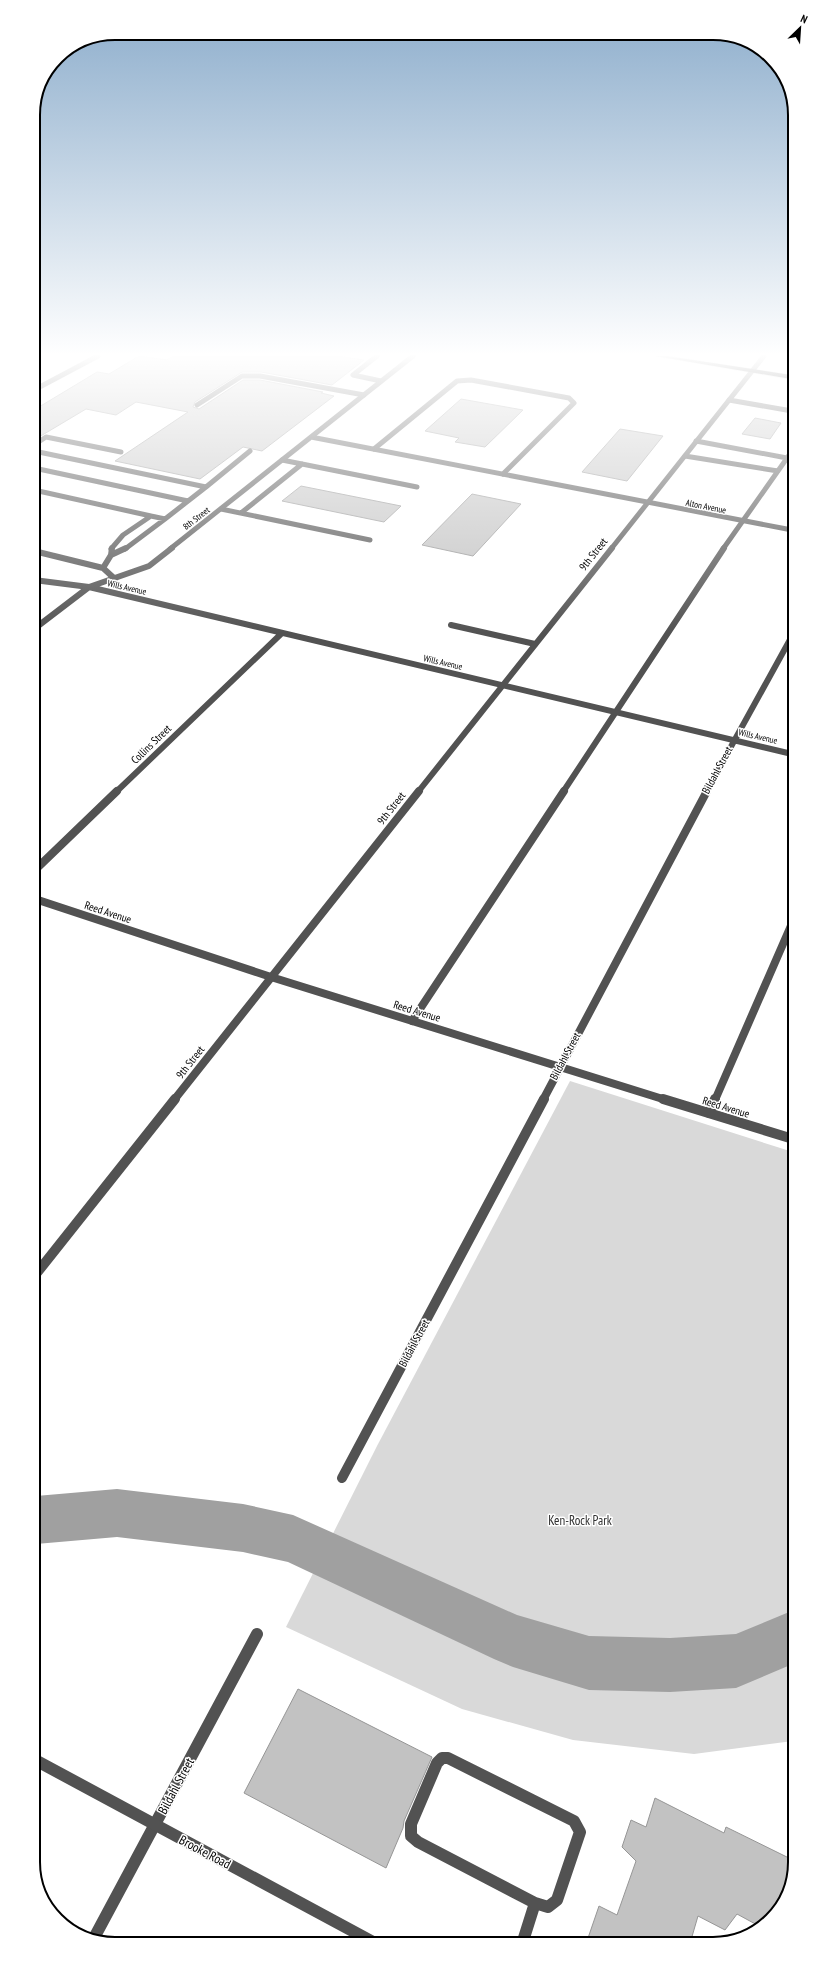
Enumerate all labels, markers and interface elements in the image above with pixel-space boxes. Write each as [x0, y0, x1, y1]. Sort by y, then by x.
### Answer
north arrow [780, 8, 820, 48]
text: N [799, 11, 810, 27]
street label: Alton Avenue [685, 497, 727, 515]
street label: 8th Street [180, 504, 212, 532]
street label: 9th Street [576, 535, 610, 573]
street label: Wills Avenue [106, 577, 148, 597]
street label: Wills Avenue [422, 652, 464, 672]
street label: Collins Street [128, 721, 174, 767]
street label: Wills Avenue [737, 726, 779, 746]
street label: Bildahl Street [699, 744, 735, 796]
street label: 9th Street [374, 789, 408, 827]
street label: Reed Avenue [83, 898, 134, 926]
street label: Reed Avenue [392, 997, 443, 1025]
street label: Bildahl Street [547, 1030, 583, 1082]
street label: 9th Street [173, 1043, 207, 1081]
street label: Reed Avenue [701, 1093, 752, 1121]
street label: Bildahl Street [396, 1317, 432, 1369]
park label: Ken-Rock Park [548, 1512, 612, 1529]
street label: Bildahl Street [154, 1755, 198, 1817]
street label: Brooke Road [176, 1831, 234, 1873]

